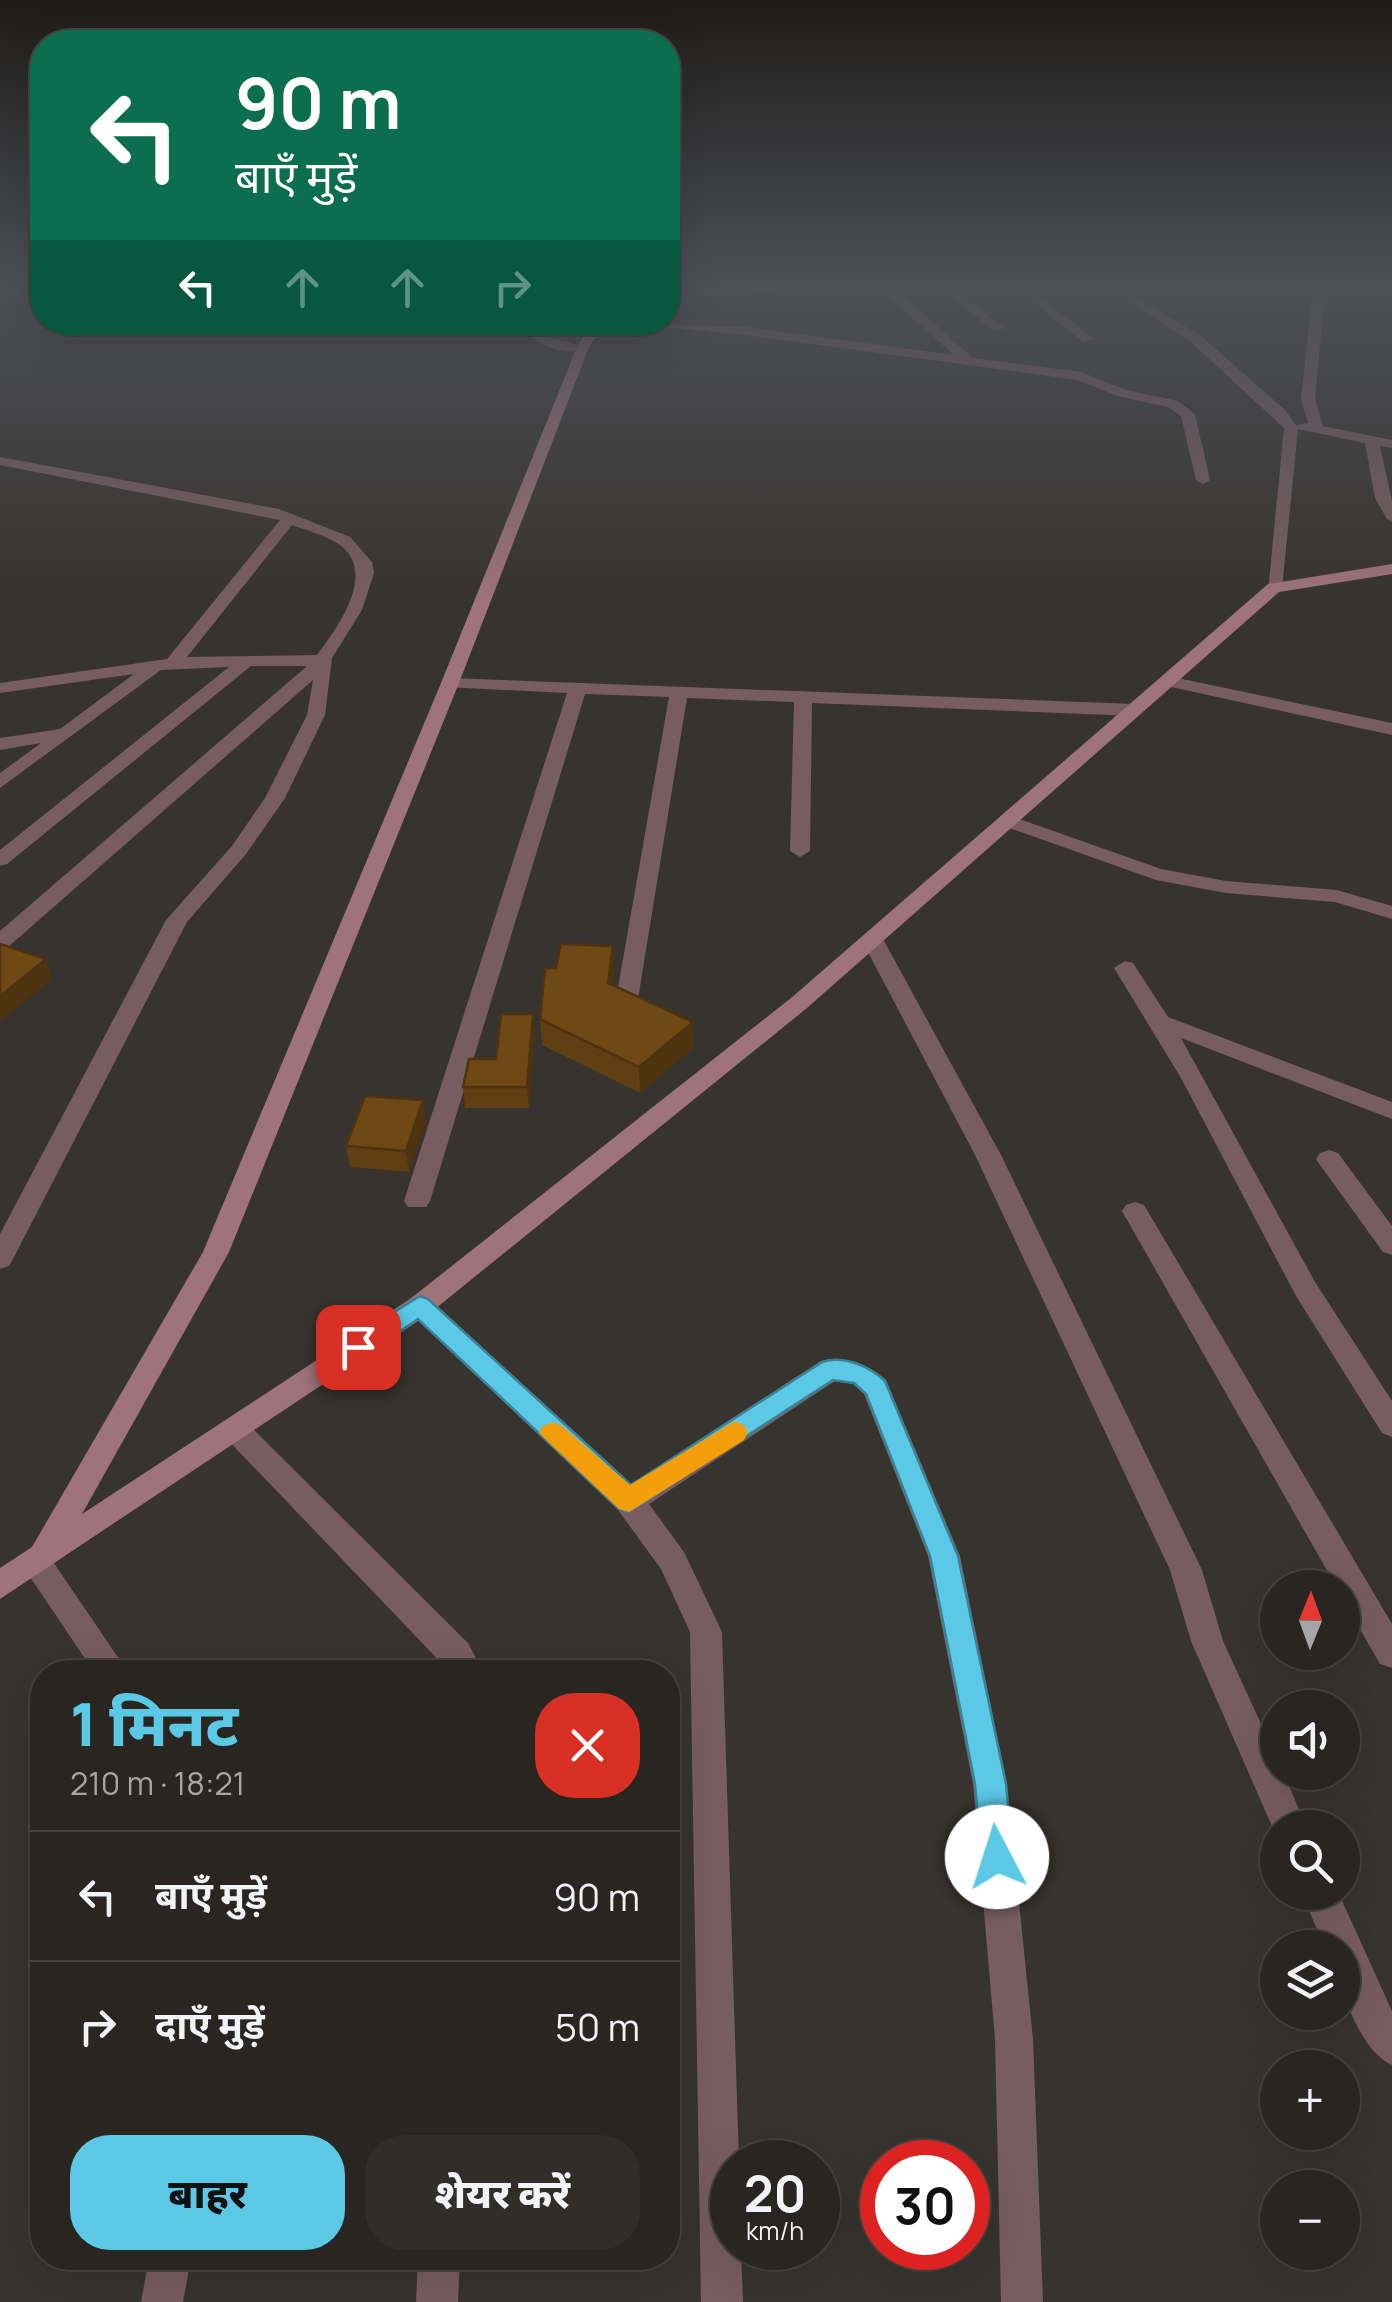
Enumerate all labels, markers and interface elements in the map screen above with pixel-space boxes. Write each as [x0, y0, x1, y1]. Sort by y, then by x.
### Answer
text: 90 m [235, 54, 402, 150]
icon: left [70, 70, 200, 200]
text: बाएँ मुड़ें [235, 145, 357, 207]
icon: left [170, 260, 225, 315]
icon: ahead [275, 260, 330, 315]
icon: ahead [380, 260, 435, 315]
icon: right [485, 260, 540, 315]
pin [316, 1305, 401, 1390]
icon: arrive [331, 1320, 386, 1375]
north arrow [1260, 1570, 1360, 1670]
map controls [1260, 1570, 1360, 2270]
text: 1 मिनट [70, 1682, 238, 1764]
button: sound [1260, 1690, 1360, 1790]
button: close [535, 1693, 640, 1798]
text: 210 m · 18:21 [70, 1761, 245, 1805]
position arrow [945, 1805, 1049, 1909]
button: search [1260, 1810, 1360, 1910]
text: बाएँ मुड़ें [155, 1868, 267, 1920]
icon: left [70, 1869, 125, 1924]
text: 90 m [553, 1870, 640, 1922]
button: layers [1260, 1930, 1360, 2030]
text: दाएँ मुड़ें [155, 1998, 265, 2050]
icon: right [70, 1999, 125, 2054]
text: 50 m [555, 2000, 640, 2052]
button: + [1260, 2050, 1360, 2150]
button: बाहर [70, 2135, 345, 2250]
button: शेयर करें [365, 2135, 640, 2250]
speed limit sign: 30 [860, 2140, 990, 2270]
text: 20 [744, 2159, 806, 2227]
button: − [1260, 2170, 1360, 2270]
text: km/h [746, 2213, 804, 2248]

